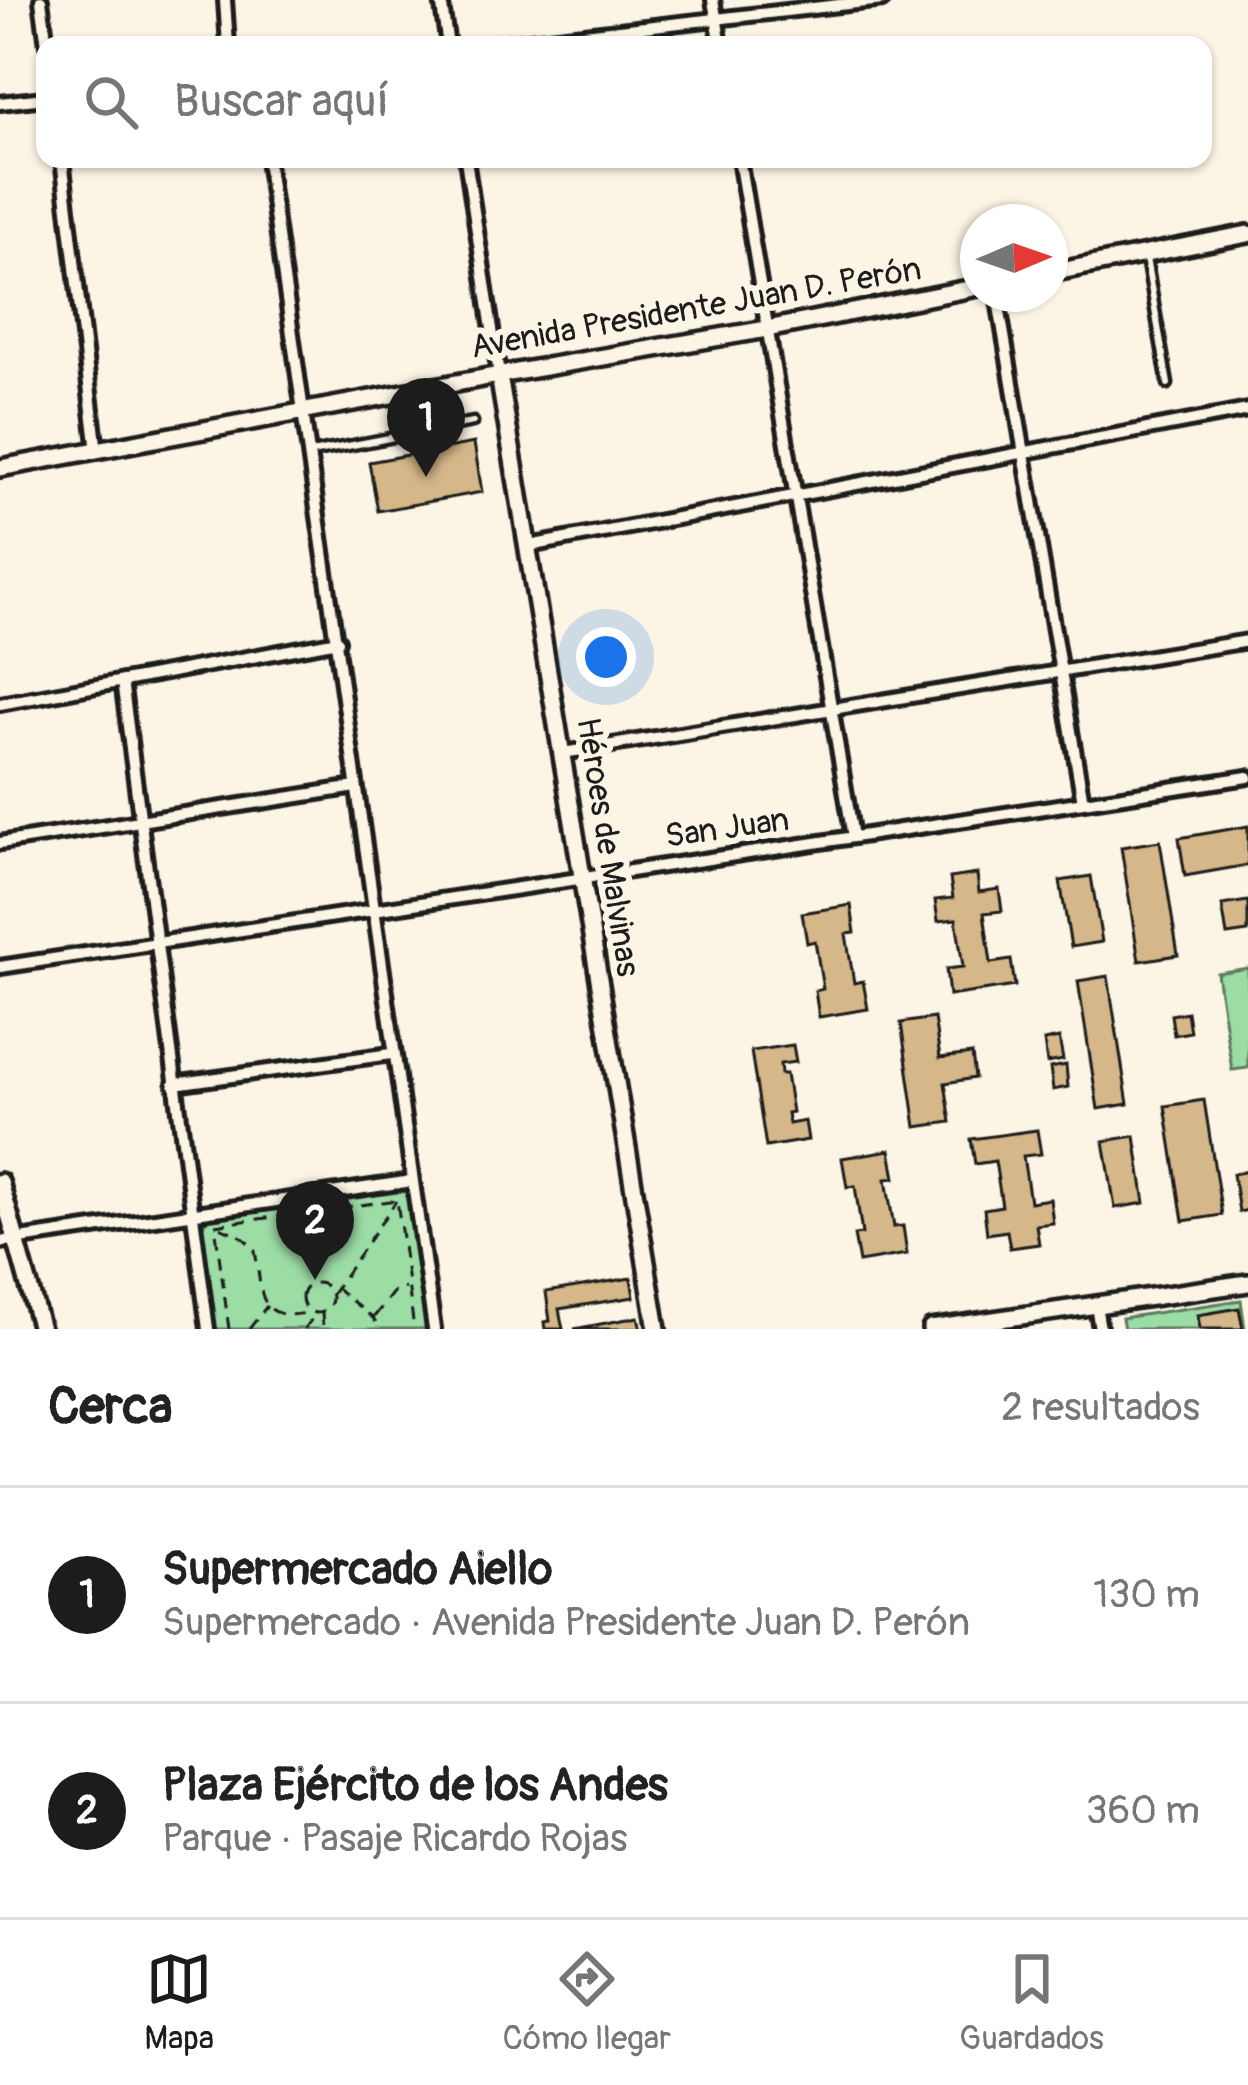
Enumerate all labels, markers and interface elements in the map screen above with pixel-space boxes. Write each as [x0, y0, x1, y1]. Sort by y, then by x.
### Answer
search box [36, 36, 1212, 168]
icon: search [78, 69, 144, 135]
text: Buscar aquí [174, 74, 389, 130]
north arrow [960, 204, 1068, 312]
street label: Avenida Presidente Juan D. Perón [468, 248, 924, 368]
pin: 1 [387, 378, 465, 477]
your location [576, 627, 636, 687]
street label: Héroes de Malvinas [567, 715, 649, 980]
street label: San Juan [662, 799, 792, 857]
pin: 2 [276, 1181, 354, 1280]
text: Cerca [48, 1375, 172, 1439]
text: 2 resultados [1001, 1383, 1200, 1432]
text: Supermercado Aiello [162, 1542, 552, 1598]
text: 1 [79, 1570, 95, 1619]
text: 130 m [1093, 1570, 1200, 1619]
text: Supermercado · Avenida Presidente Juan D. Perón [162, 1598, 970, 1647]
text: Plaza Ejército de los Andes [162, 1758, 668, 1814]
text: 2 [76, 1786, 98, 1835]
text: 360 m [1086, 1786, 1200, 1835]
text: Parque · Pasaje Ricardo Rojas [162, 1814, 627, 1863]
tab: Mapa [144, 1946, 214, 2059]
tab: Cómo llegar [503, 1946, 671, 2059]
tab: Guardados [959, 1946, 1104, 2059]

